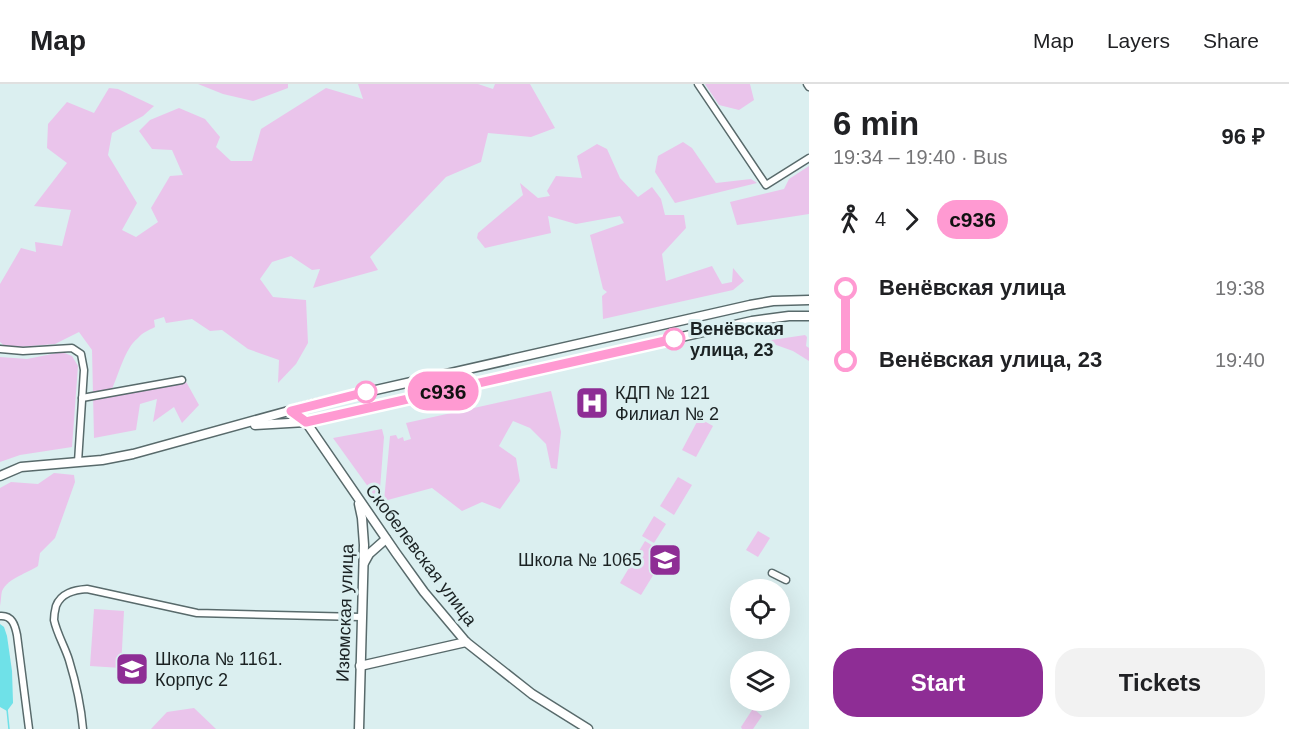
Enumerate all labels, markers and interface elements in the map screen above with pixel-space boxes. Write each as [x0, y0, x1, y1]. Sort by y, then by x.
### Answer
text: Map [30, 25, 86, 56]
text: Map [1033, 29, 1074, 52]
text: Layers [1107, 29, 1170, 52]
text: Share [1203, 29, 1259, 52]
text: 6 min [833, 105, 919, 142]
text: 96 ₽ [1222, 124, 1265, 149]
text: 19:34 – 19:40 · Bus [833, 146, 1008, 168]
icon: walk [833, 203, 866, 236]
icon: forward [895, 203, 928, 236]
text: 4 [875, 208, 886, 230]
text: с936 [949, 208, 996, 231]
text: Венёвская улица [879, 275, 1066, 300]
text: 19:38 [1215, 277, 1265, 299]
place label: Венёвская улица, 23 [690, 319, 784, 360]
marker: Венёвская улица, 23 [663, 328, 685, 350]
text: Венёвская улица, 23 [879, 347, 1102, 372]
text: 19:40 [1215, 349, 1265, 371]
line badge: с936 [401, 372, 485, 410]
text: с936 [420, 380, 466, 403]
unlabelled marker [355, 381, 377, 403]
place label: КДП № 121 Филиал № 2 [615, 383, 719, 424]
hospital icon: КДП № 121 Филиал № 2 [574, 385, 610, 421]
street label: Скобелевская улица [361, 480, 481, 630]
school or university icon: Школа № 1065 [647, 542, 683, 578]
street label: Изюмская улица [333, 543, 357, 682]
place label: Школа № 1065 [518, 550, 642, 570]
map controls [730, 579, 790, 711]
button: locate [730, 579, 790, 639]
button: Start [833, 648, 1043, 717]
button: Tickets [1055, 648, 1265, 717]
place label: Школа № 1161. Корпус 2 [155, 649, 283, 690]
school or university icon: Школа № 1161. Корпус 2 [114, 651, 150, 687]
button: layers [730, 651, 790, 711]

